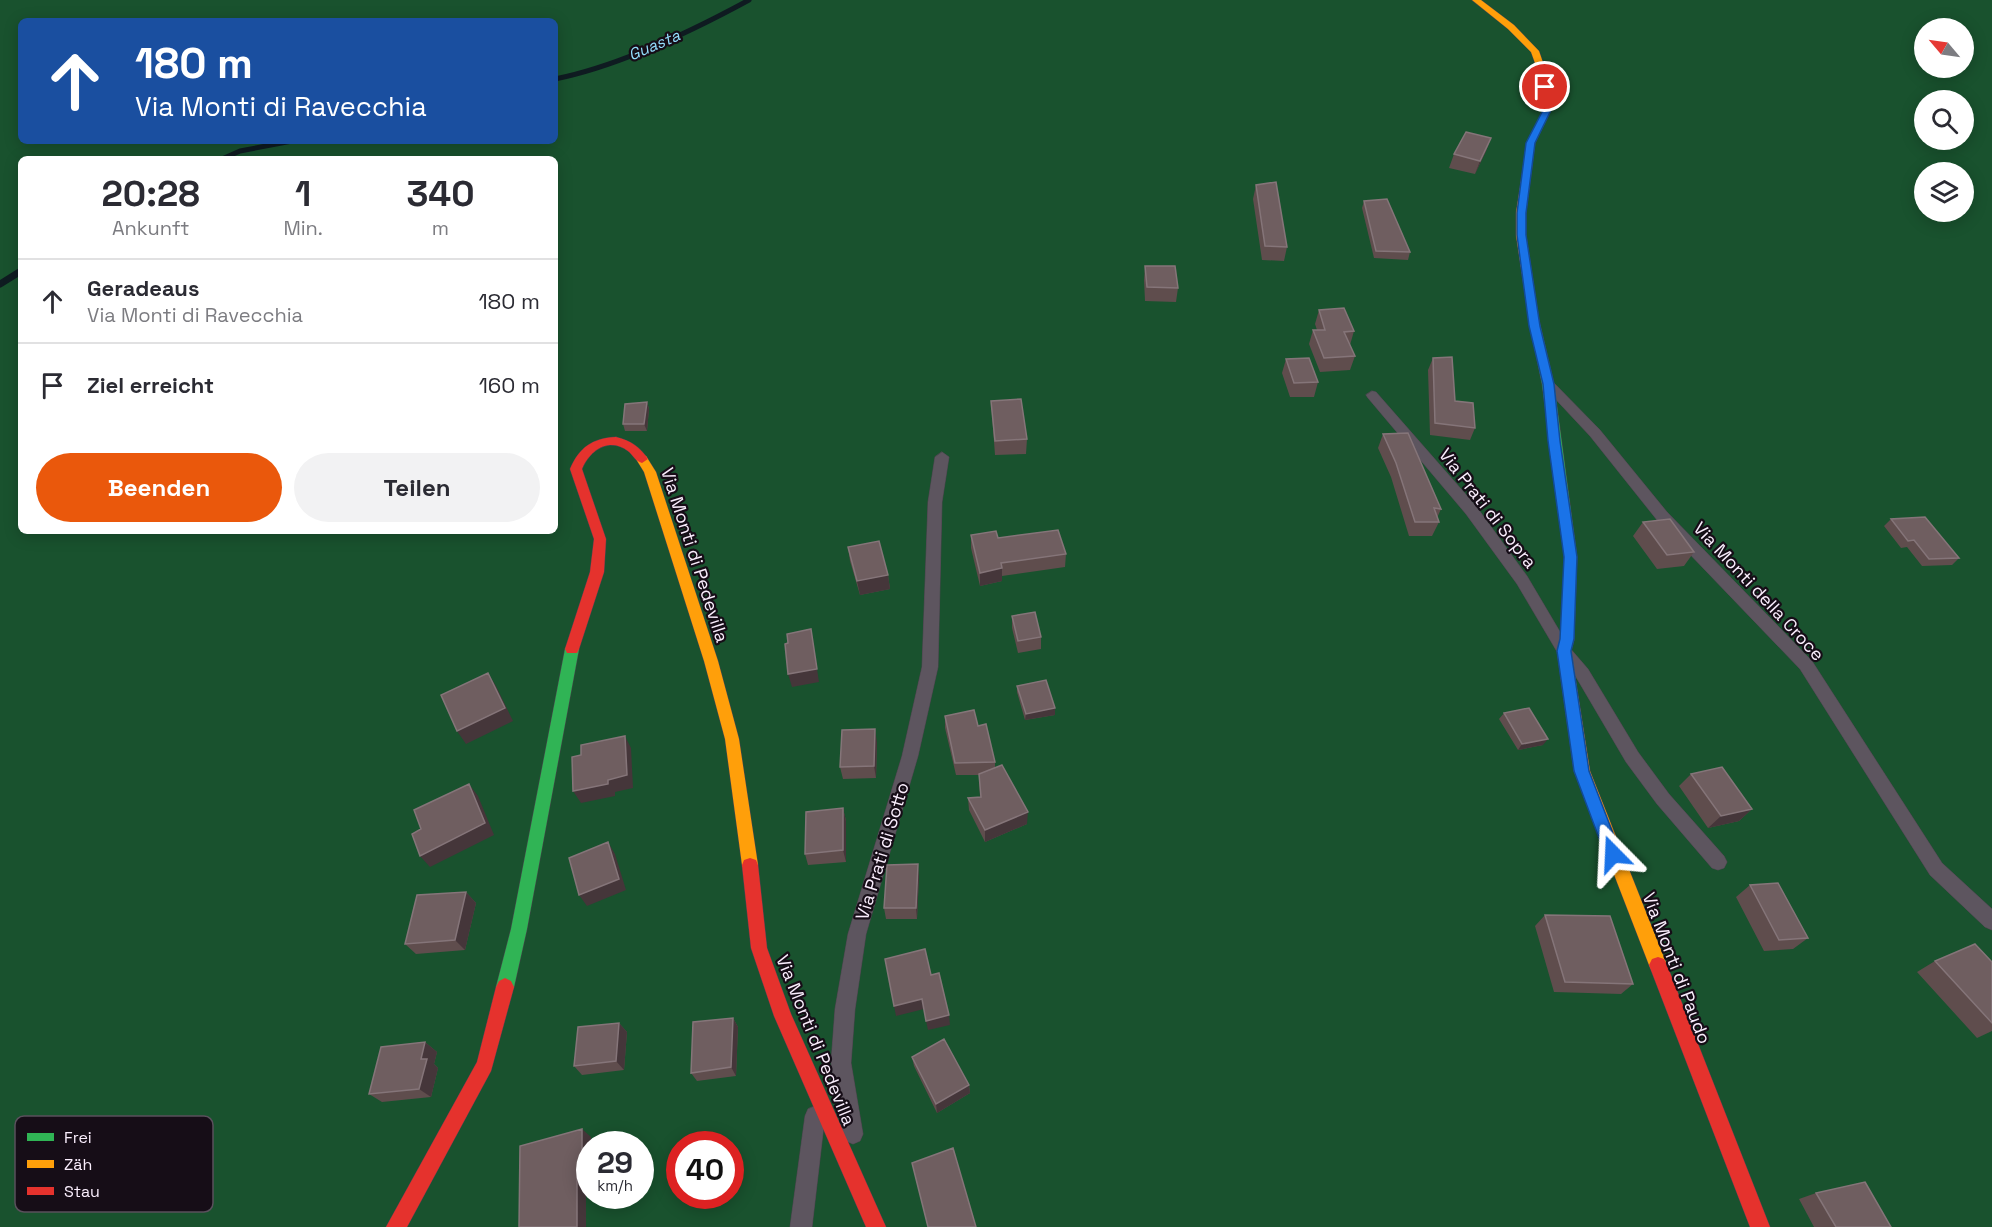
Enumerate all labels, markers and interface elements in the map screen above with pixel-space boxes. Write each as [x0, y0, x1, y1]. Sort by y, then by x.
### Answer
north arrow [1914, 18, 1974, 78]
map controls [1914, 18, 1974, 222]
water label: Guasta [625, 24, 684, 65]
text: 180 m [135, 37, 253, 90]
icon: ahead [36, 42, 114, 120]
pin [1519, 61, 1570, 112]
icon: arrive [1528, 70, 1561, 103]
text: Via Monti di Ravecchia [135, 89, 427, 124]
button: search [1914, 90, 1974, 150]
button: layers [1914, 162, 1974, 222]
text: 20:28 [101, 171, 200, 217]
text: 1 [295, 171, 311, 217]
text: 340 [406, 171, 475, 217]
text: Ankunft [112, 215, 189, 241]
text: Min. [283, 215, 323, 241]
text: m [432, 215, 449, 241]
text: Geradeaus [87, 274, 199, 302]
icon: ahead [36, 285, 69, 318]
text: 180 m [478, 287, 540, 315]
text: Via Monti di Ravecchia [87, 302, 303, 328]
icon: arrive [36, 369, 69, 402]
text: Ziel erreicht [87, 371, 214, 399]
text: 160 m [479, 371, 540, 399]
street label: Via Prati di Sopra [1434, 443, 1542, 573]
button: Beenden [36, 453, 282, 522]
button: Teilen [294, 453, 540, 522]
street label: Via Monti di Pedevilla [656, 465, 734, 645]
street label: Via Monti della Croce [1689, 517, 1829, 665]
street label: Via Prati di Sotto [850, 779, 914, 923]
position arrow [1581, 822, 1645, 886]
street label: Via Monti di Paudo [1638, 889, 1716, 1047]
street label: Via Monti di Pedevilla [771, 951, 861, 1129]
legend [15, 1116, 213, 1212]
text: Frei [64, 1127, 92, 1148]
speed limit sign: 40 [666, 1131, 744, 1209]
text: 29 [597, 1143, 633, 1182]
text: Zäh [64, 1154, 92, 1175]
text: km/h [597, 1176, 633, 1195]
text: Stau [64, 1181, 100, 1202]

